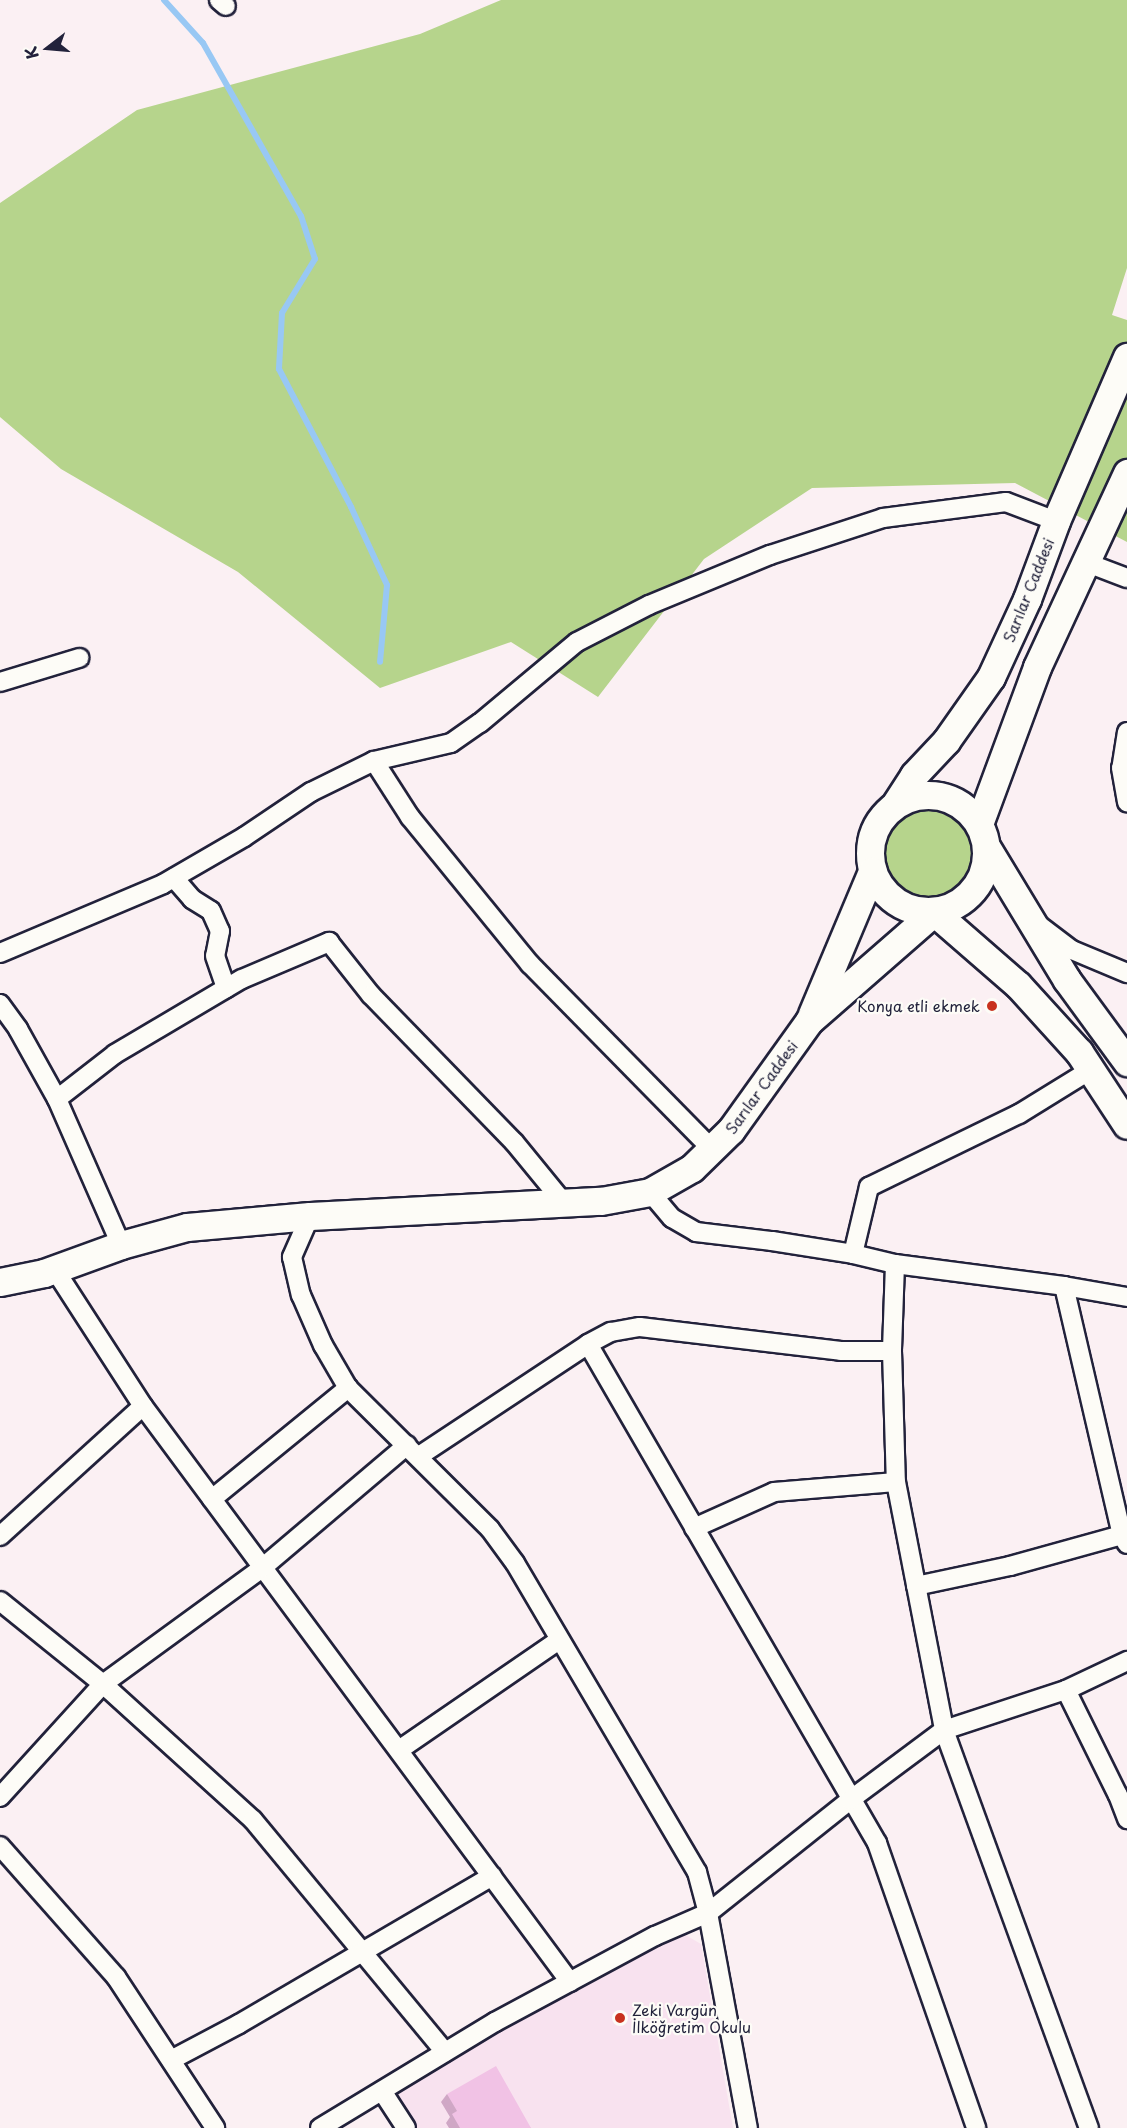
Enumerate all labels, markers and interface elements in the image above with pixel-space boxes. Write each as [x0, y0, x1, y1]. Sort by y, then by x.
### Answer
north arrow [18, 18, 78, 78]
text: K [18, 44, 44, 62]
street label: Sarılar Caddesi [999, 535, 1057, 645]
place label: Konya etli ekmek [856, 997, 980, 1015]
marker: Konya etli ekmek [985, 999, 999, 1013]
street label: Sarılar Caddesi [721, 1037, 801, 1137]
place label: Zeki Vargün İlköğretim Okulu [632, 2000, 751, 2035]
marker: Zeki Vargün İlköğretim Okulu [613, 2011, 627, 2025]

